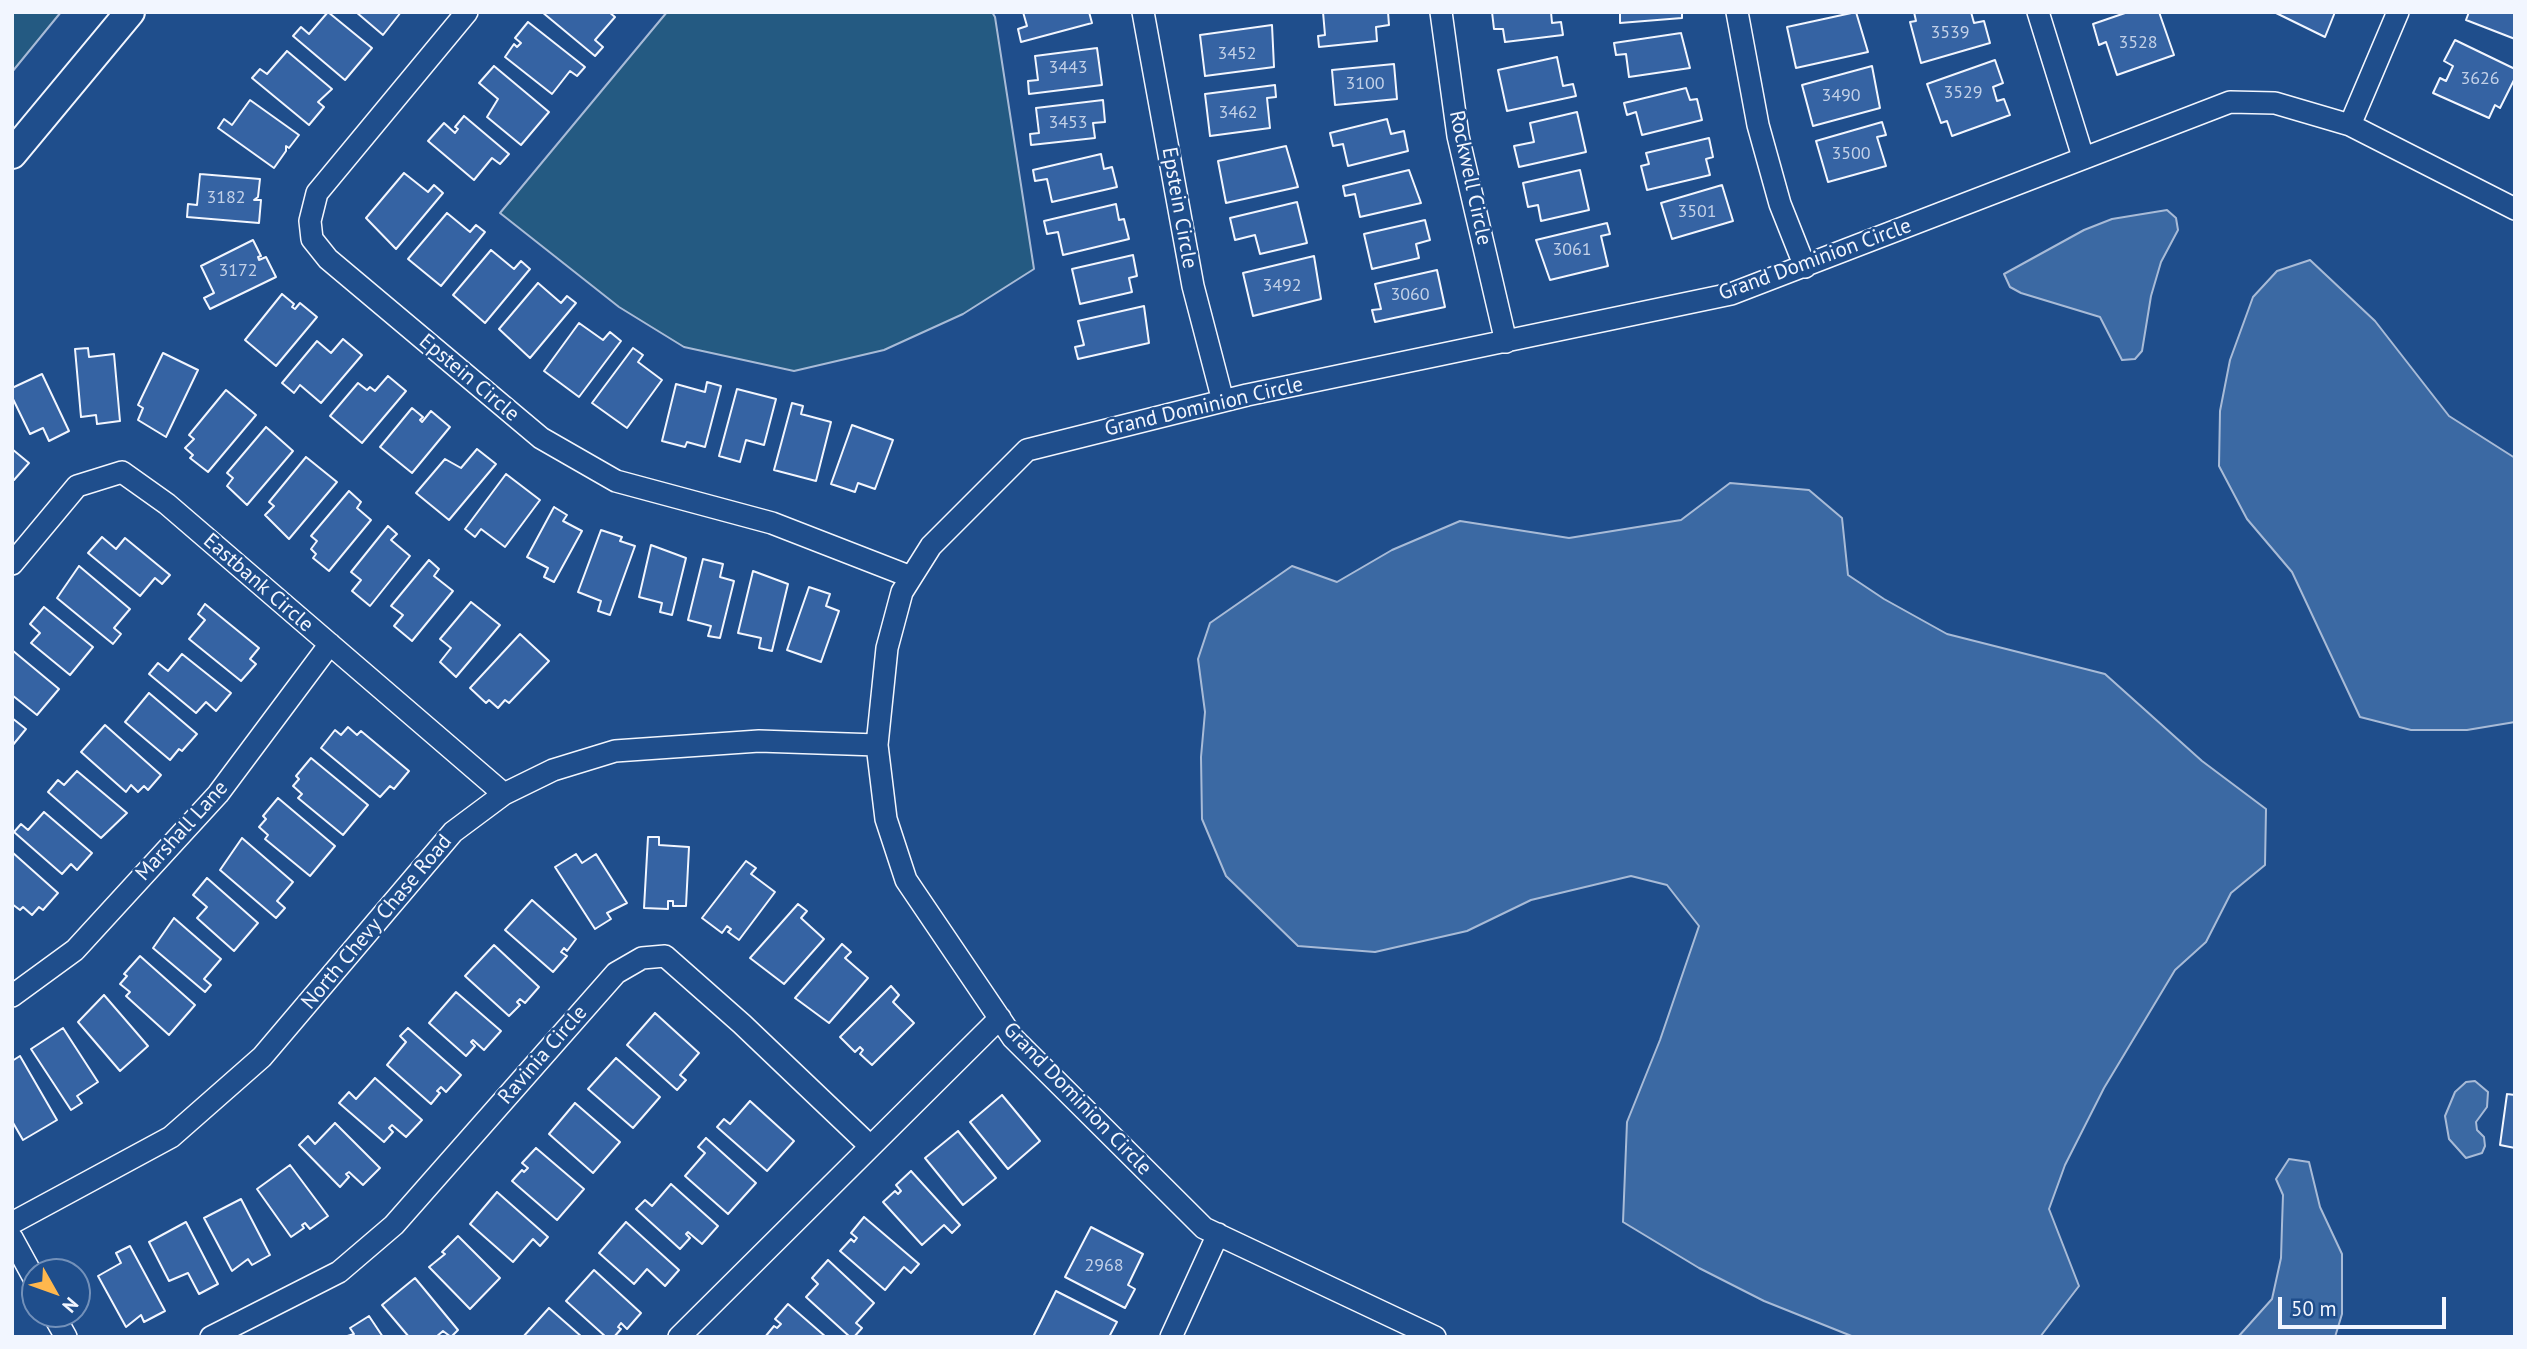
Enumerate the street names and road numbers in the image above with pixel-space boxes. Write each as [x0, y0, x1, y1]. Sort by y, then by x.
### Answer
street label: Rockwell Circle [1443, 108, 1497, 248]
street label: Epstein Circle [1156, 145, 1202, 271]
street label: Grand Dominion Circle [1715, 213, 1915, 307]
street label: Epstein Circle [414, 329, 524, 427]
street label: Grand Dominion Circle [1102, 372, 1306, 442]
street label: Eastbank Circle [198, 528, 318, 638]
street label: Marshall Lane [131, 776, 233, 886]
street label: North Chevy Chase Road [297, 830, 457, 1014]
street label: Ravinia Circle [493, 1000, 593, 1110]
street label: Grand Dominion Circle [997, 1017, 1157, 1181]

